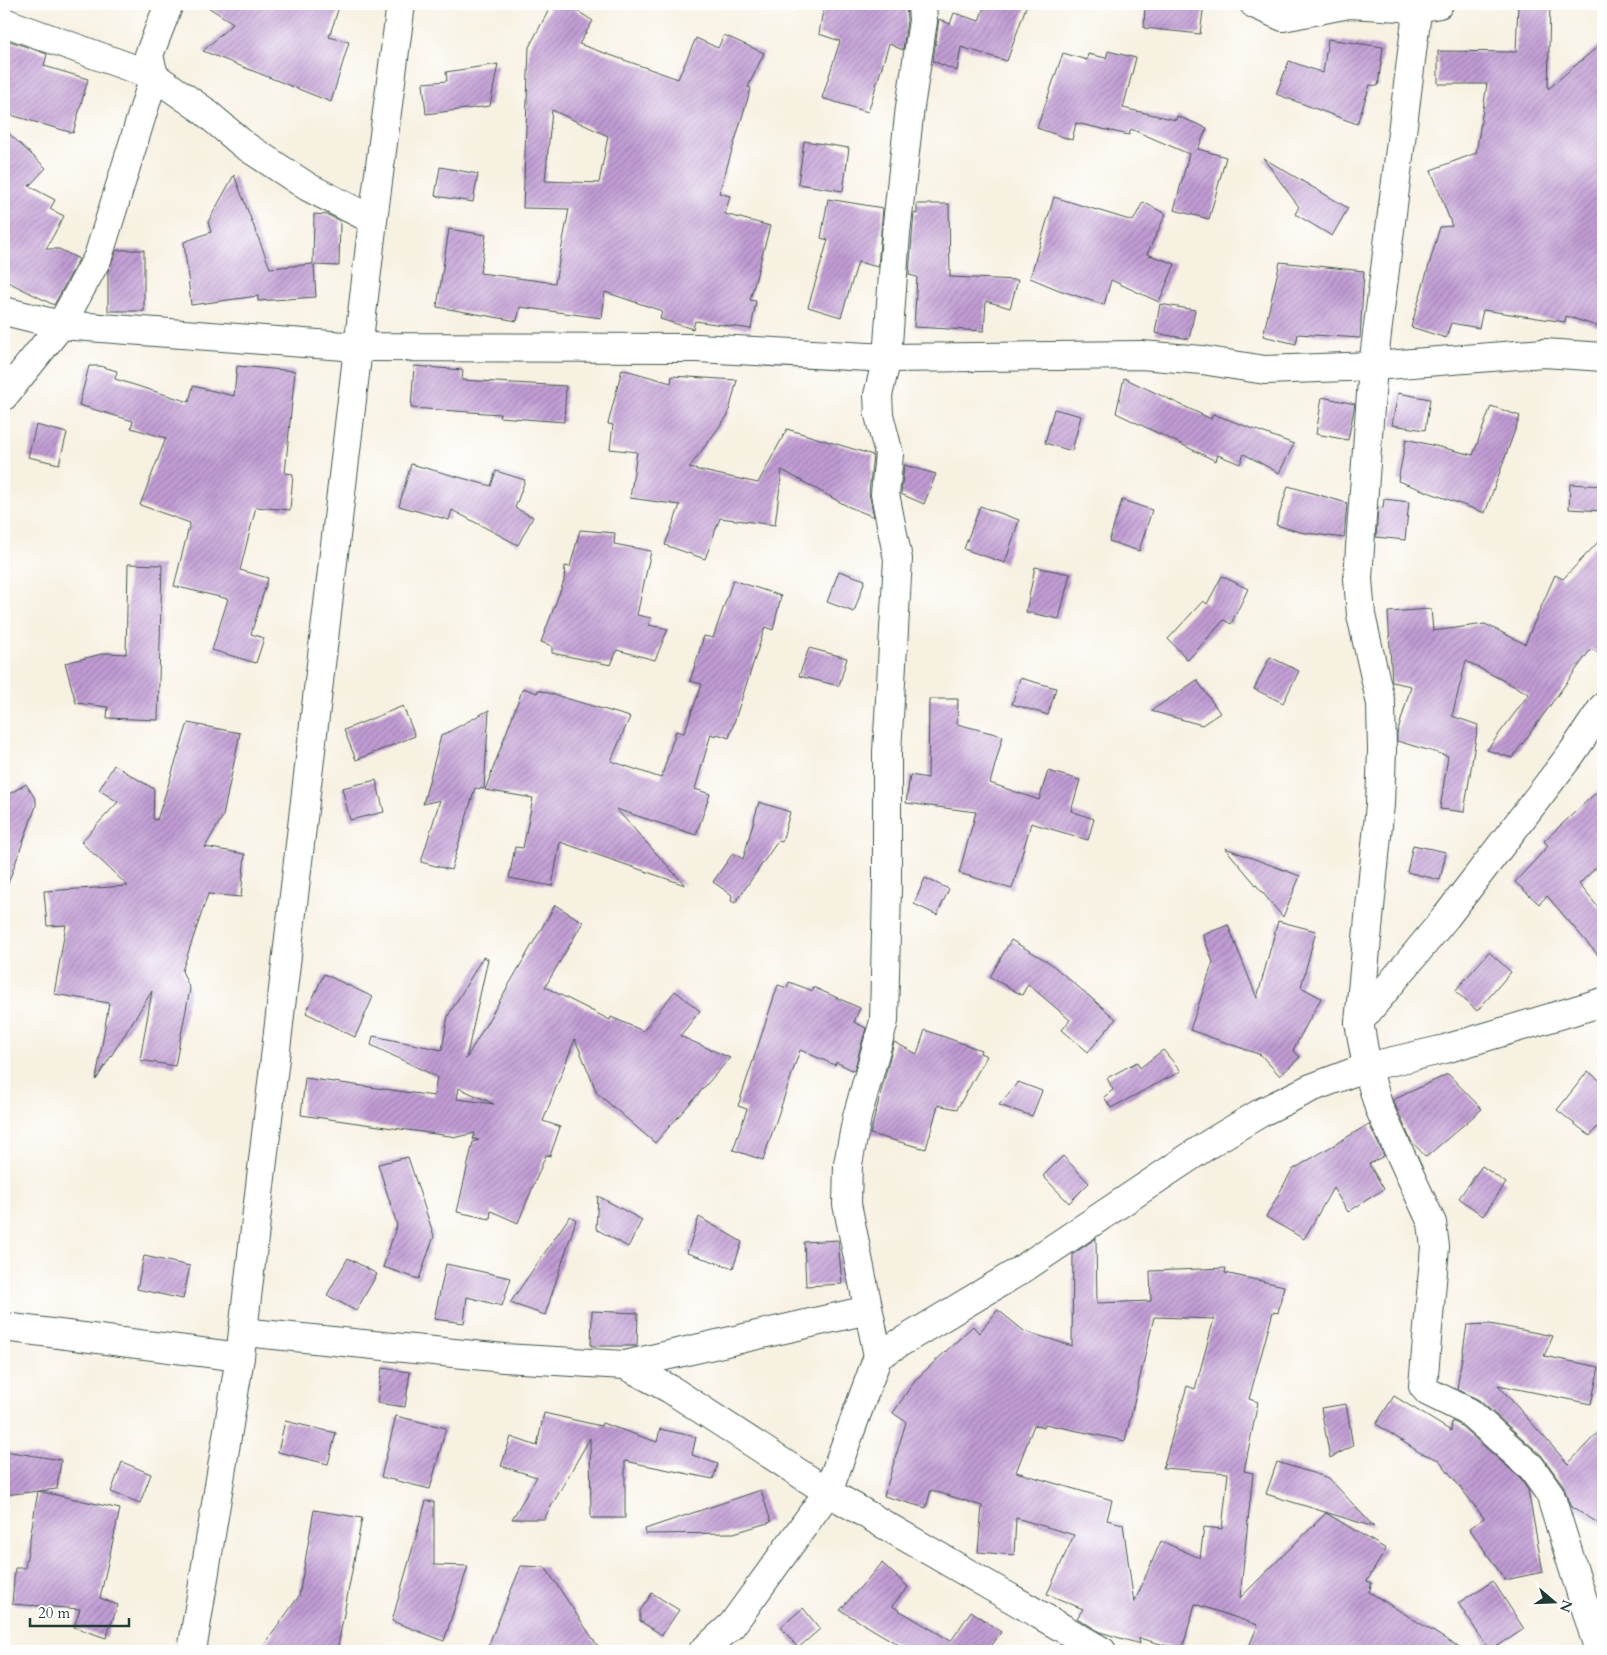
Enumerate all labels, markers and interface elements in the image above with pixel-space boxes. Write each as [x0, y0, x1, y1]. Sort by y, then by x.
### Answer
north arrow [1530, 1578, 1580, 1628]
scale bar [30, 1595, 129, 1627]
text: N [1555, 1597, 1577, 1615]
text: 20 m [38, 1603, 70, 1623]

